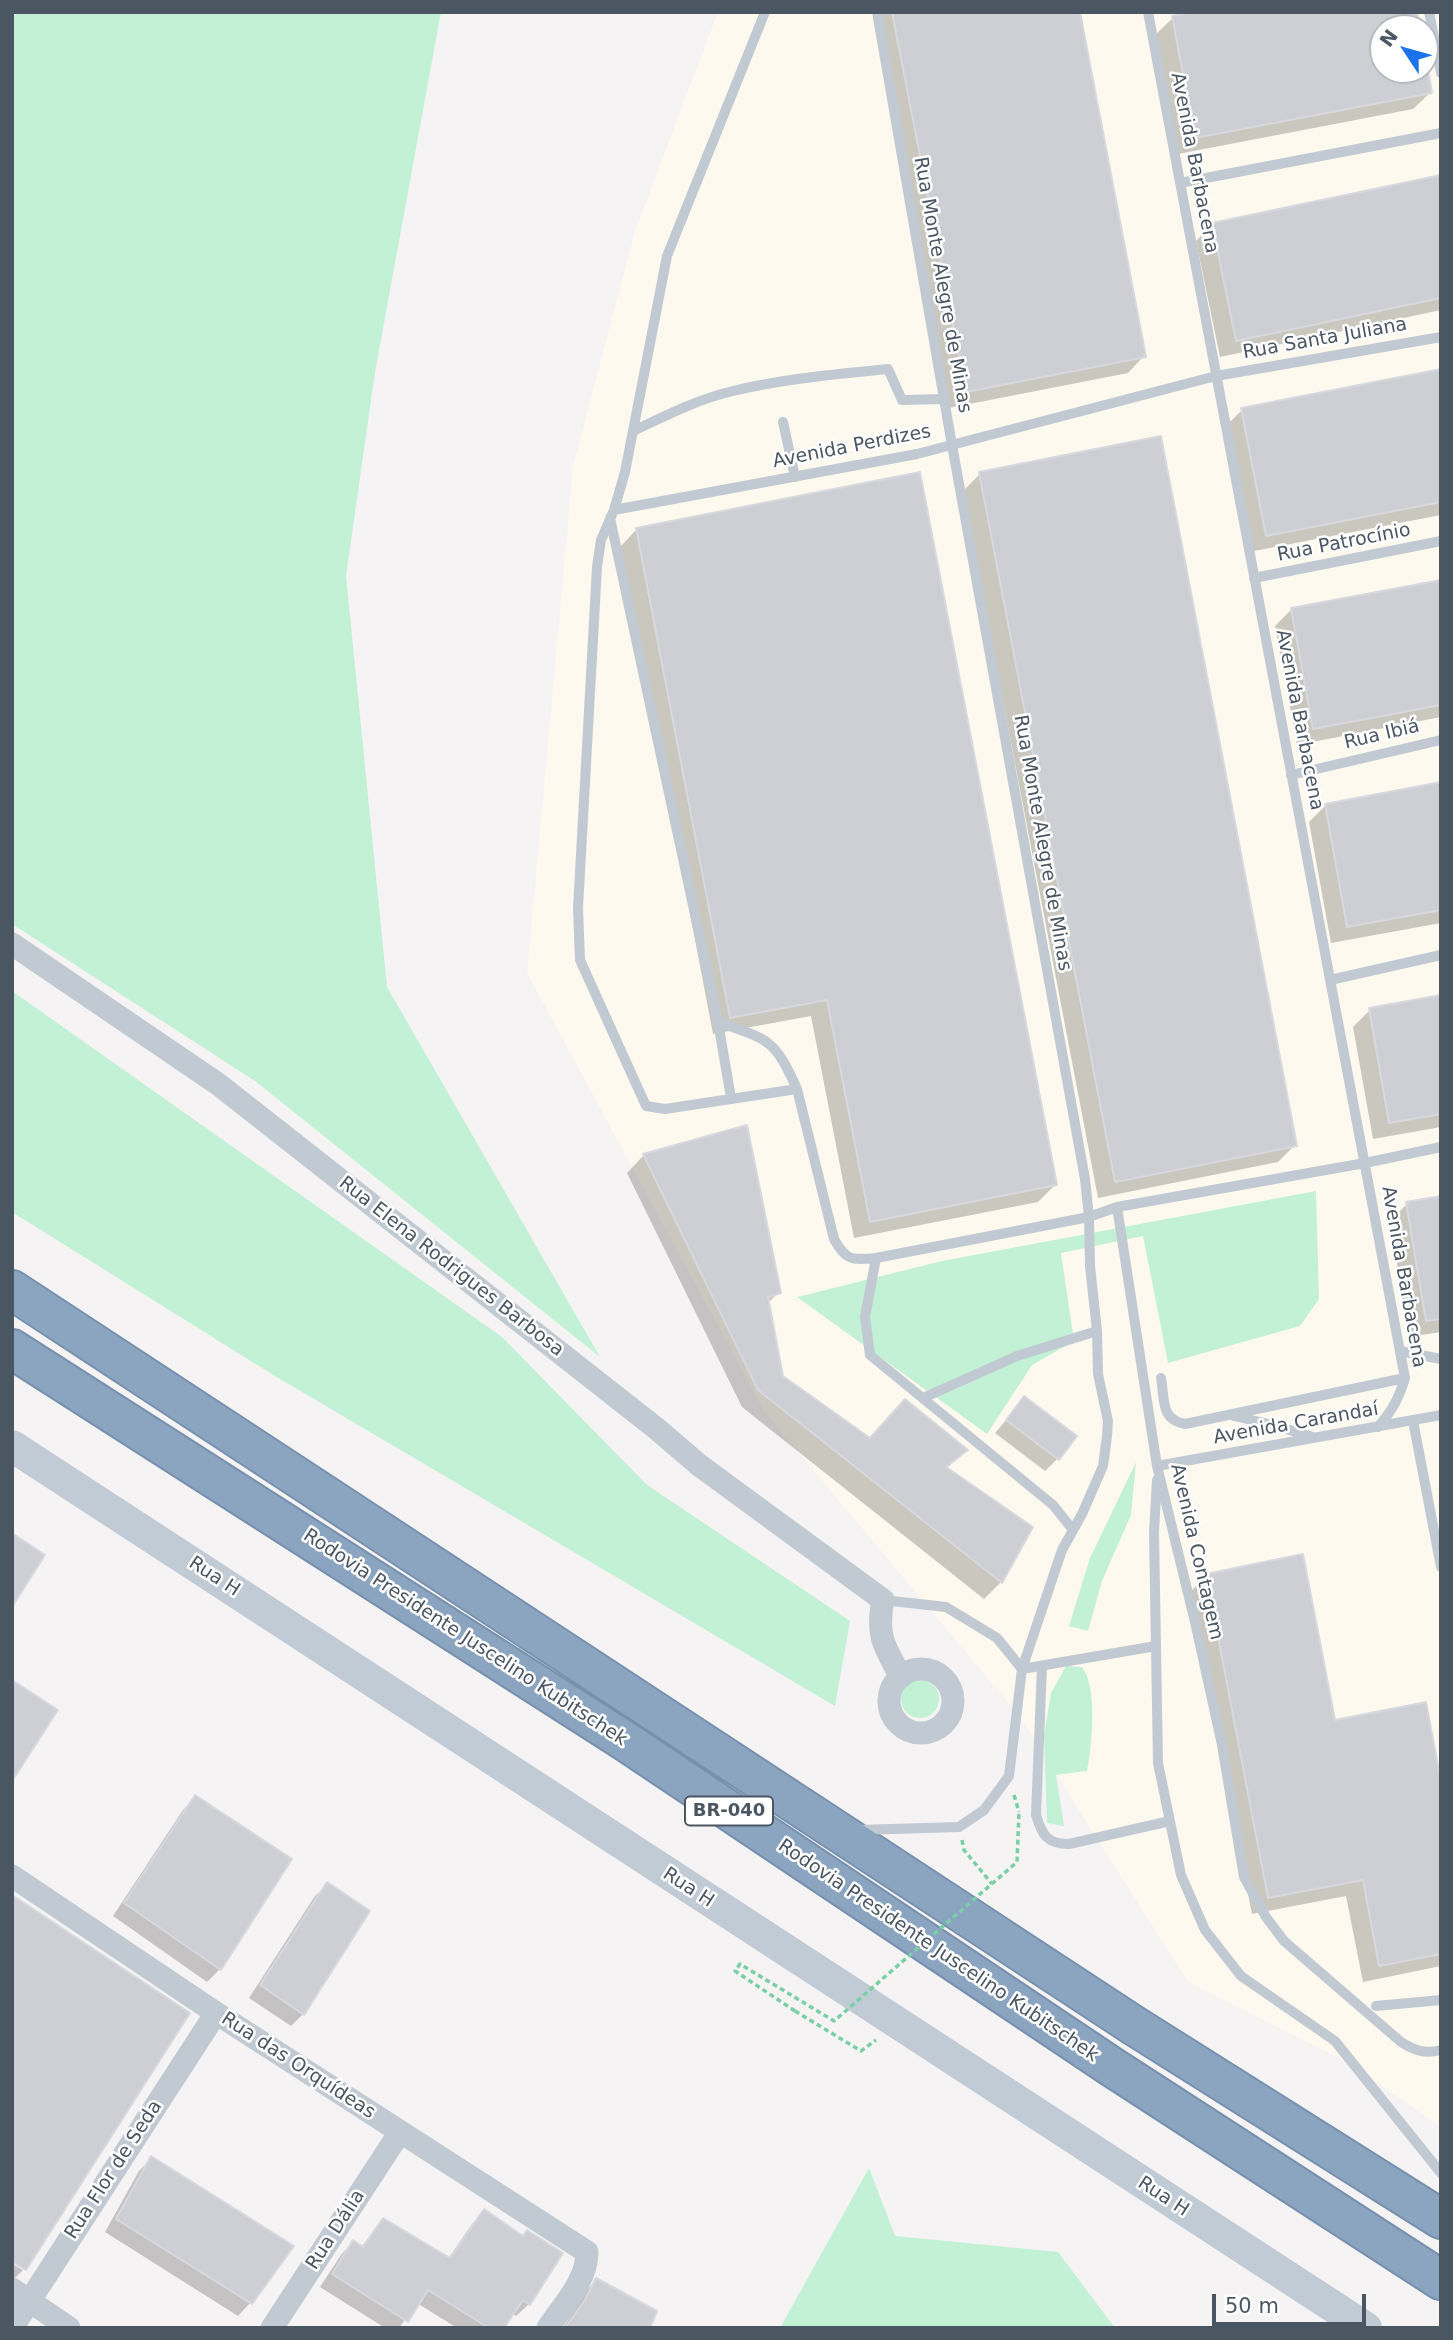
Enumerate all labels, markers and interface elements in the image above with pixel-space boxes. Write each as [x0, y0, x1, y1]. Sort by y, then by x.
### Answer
north arrow [1369, 14, 1439, 84]
text: N [1375, 25, 1402, 51]
street label: Avenida Barbacena [1165, 71, 1223, 255]
street label: Rua Monte Alegre de Minas [908, 155, 976, 415]
street label: Rua Santa Juliana [1241, 313, 1409, 365]
street label: Avenida Perdizes [771, 420, 933, 474]
street label: Rua Patrocínio [1275, 519, 1413, 567]
street label: Avenida Barbacena [1270, 628, 1328, 812]
street label: Rua Monte Alegre de Minas [1008, 713, 1076, 973]
street label: Rua Ibiá [1342, 715, 1422, 755]
street label: Rua Elena Rodrigues Barbosa [334, 1172, 568, 1362]
street label: Avenida Barbacena [1376, 1184, 1430, 1370]
street label: Avenida Carandaí [1212, 1398, 1380, 1450]
street label: Avenida Contagem [1165, 1462, 1227, 1642]
street label: Rodovia Presidente Juscelino Kubitschek [299, 1525, 631, 1751]
street label: Rua H [184, 1552, 244, 1602]
road number: BR-040 [685, 1797, 773, 1826]
street label: Rodovia Presidente Juscelino Kubitschek [773, 1835, 1103, 2067]
street label: Rua H [658, 1863, 718, 1913]
street label: Rua das Orquídeas [217, 2008, 379, 2124]
street label: Rua Flor de Seda [61, 2096, 167, 2244]
street label: Rua H [1133, 2172, 1193, 2222]
street label: Rua Dália [302, 2186, 370, 2274]
scale bar [1215, 2280, 1369, 2324]
text: 50 m [1225, 2294, 1279, 2318]

